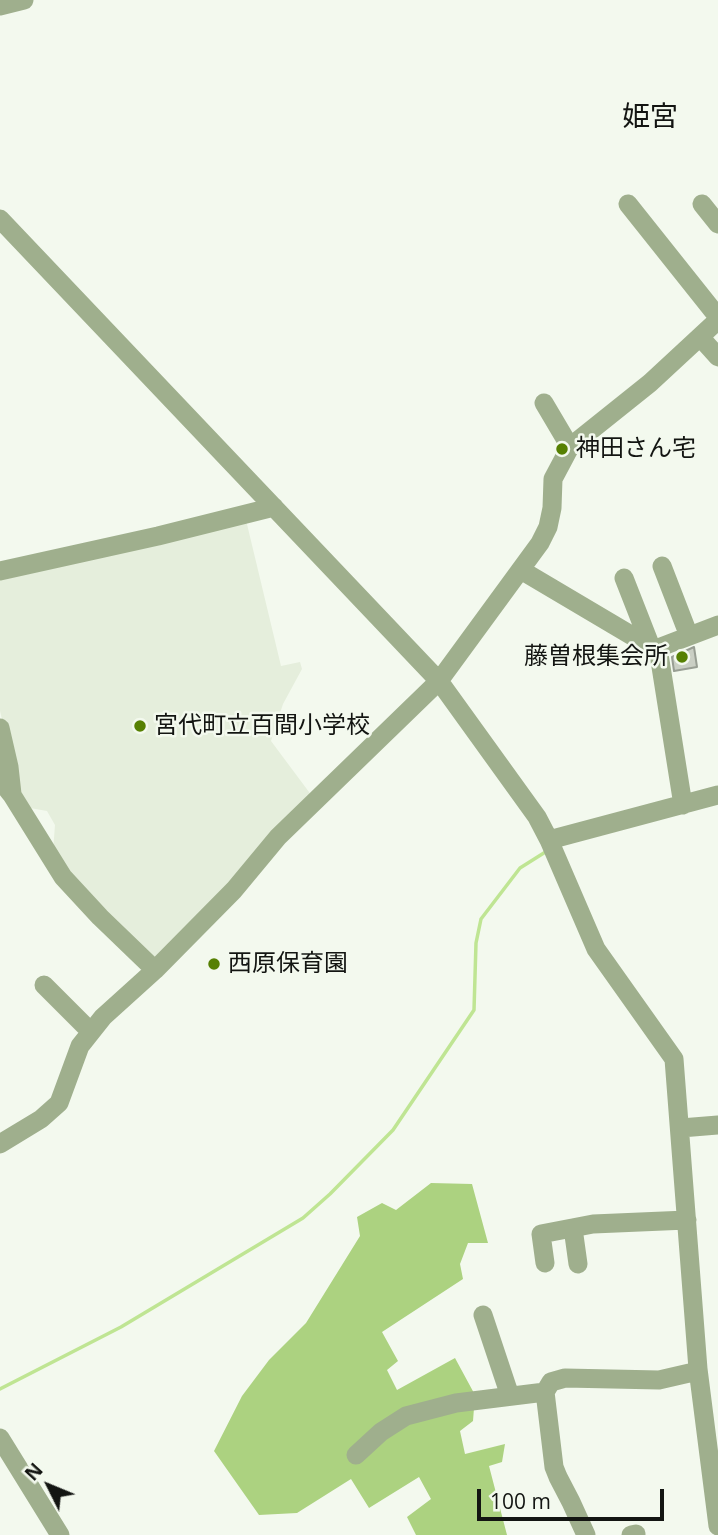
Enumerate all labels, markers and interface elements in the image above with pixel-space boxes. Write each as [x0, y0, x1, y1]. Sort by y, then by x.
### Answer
district label: 姫宮 [622, 101, 678, 135]
place label: 神田さん宅 [576, 435, 696, 463]
marker: 神田さん宅 [554, 441, 570, 457]
place label: 藤曽根集会所 [524, 643, 668, 671]
marker: 藤曽根集会所 [674, 649, 690, 665]
place label: 宮代町立百間小学校 [154, 712, 370, 740]
marker: 宮代町立百間小学校 [132, 718, 148, 734]
place label: 西原保育園 [228, 950, 348, 978]
marker: 西原保育園 [206, 956, 222, 972]
north arrow [14, 1451, 84, 1521]
text: N [19, 1457, 48, 1486]
scale bar [480, 1476, 667, 1520]
text: 100 m [490, 1487, 551, 1515]

